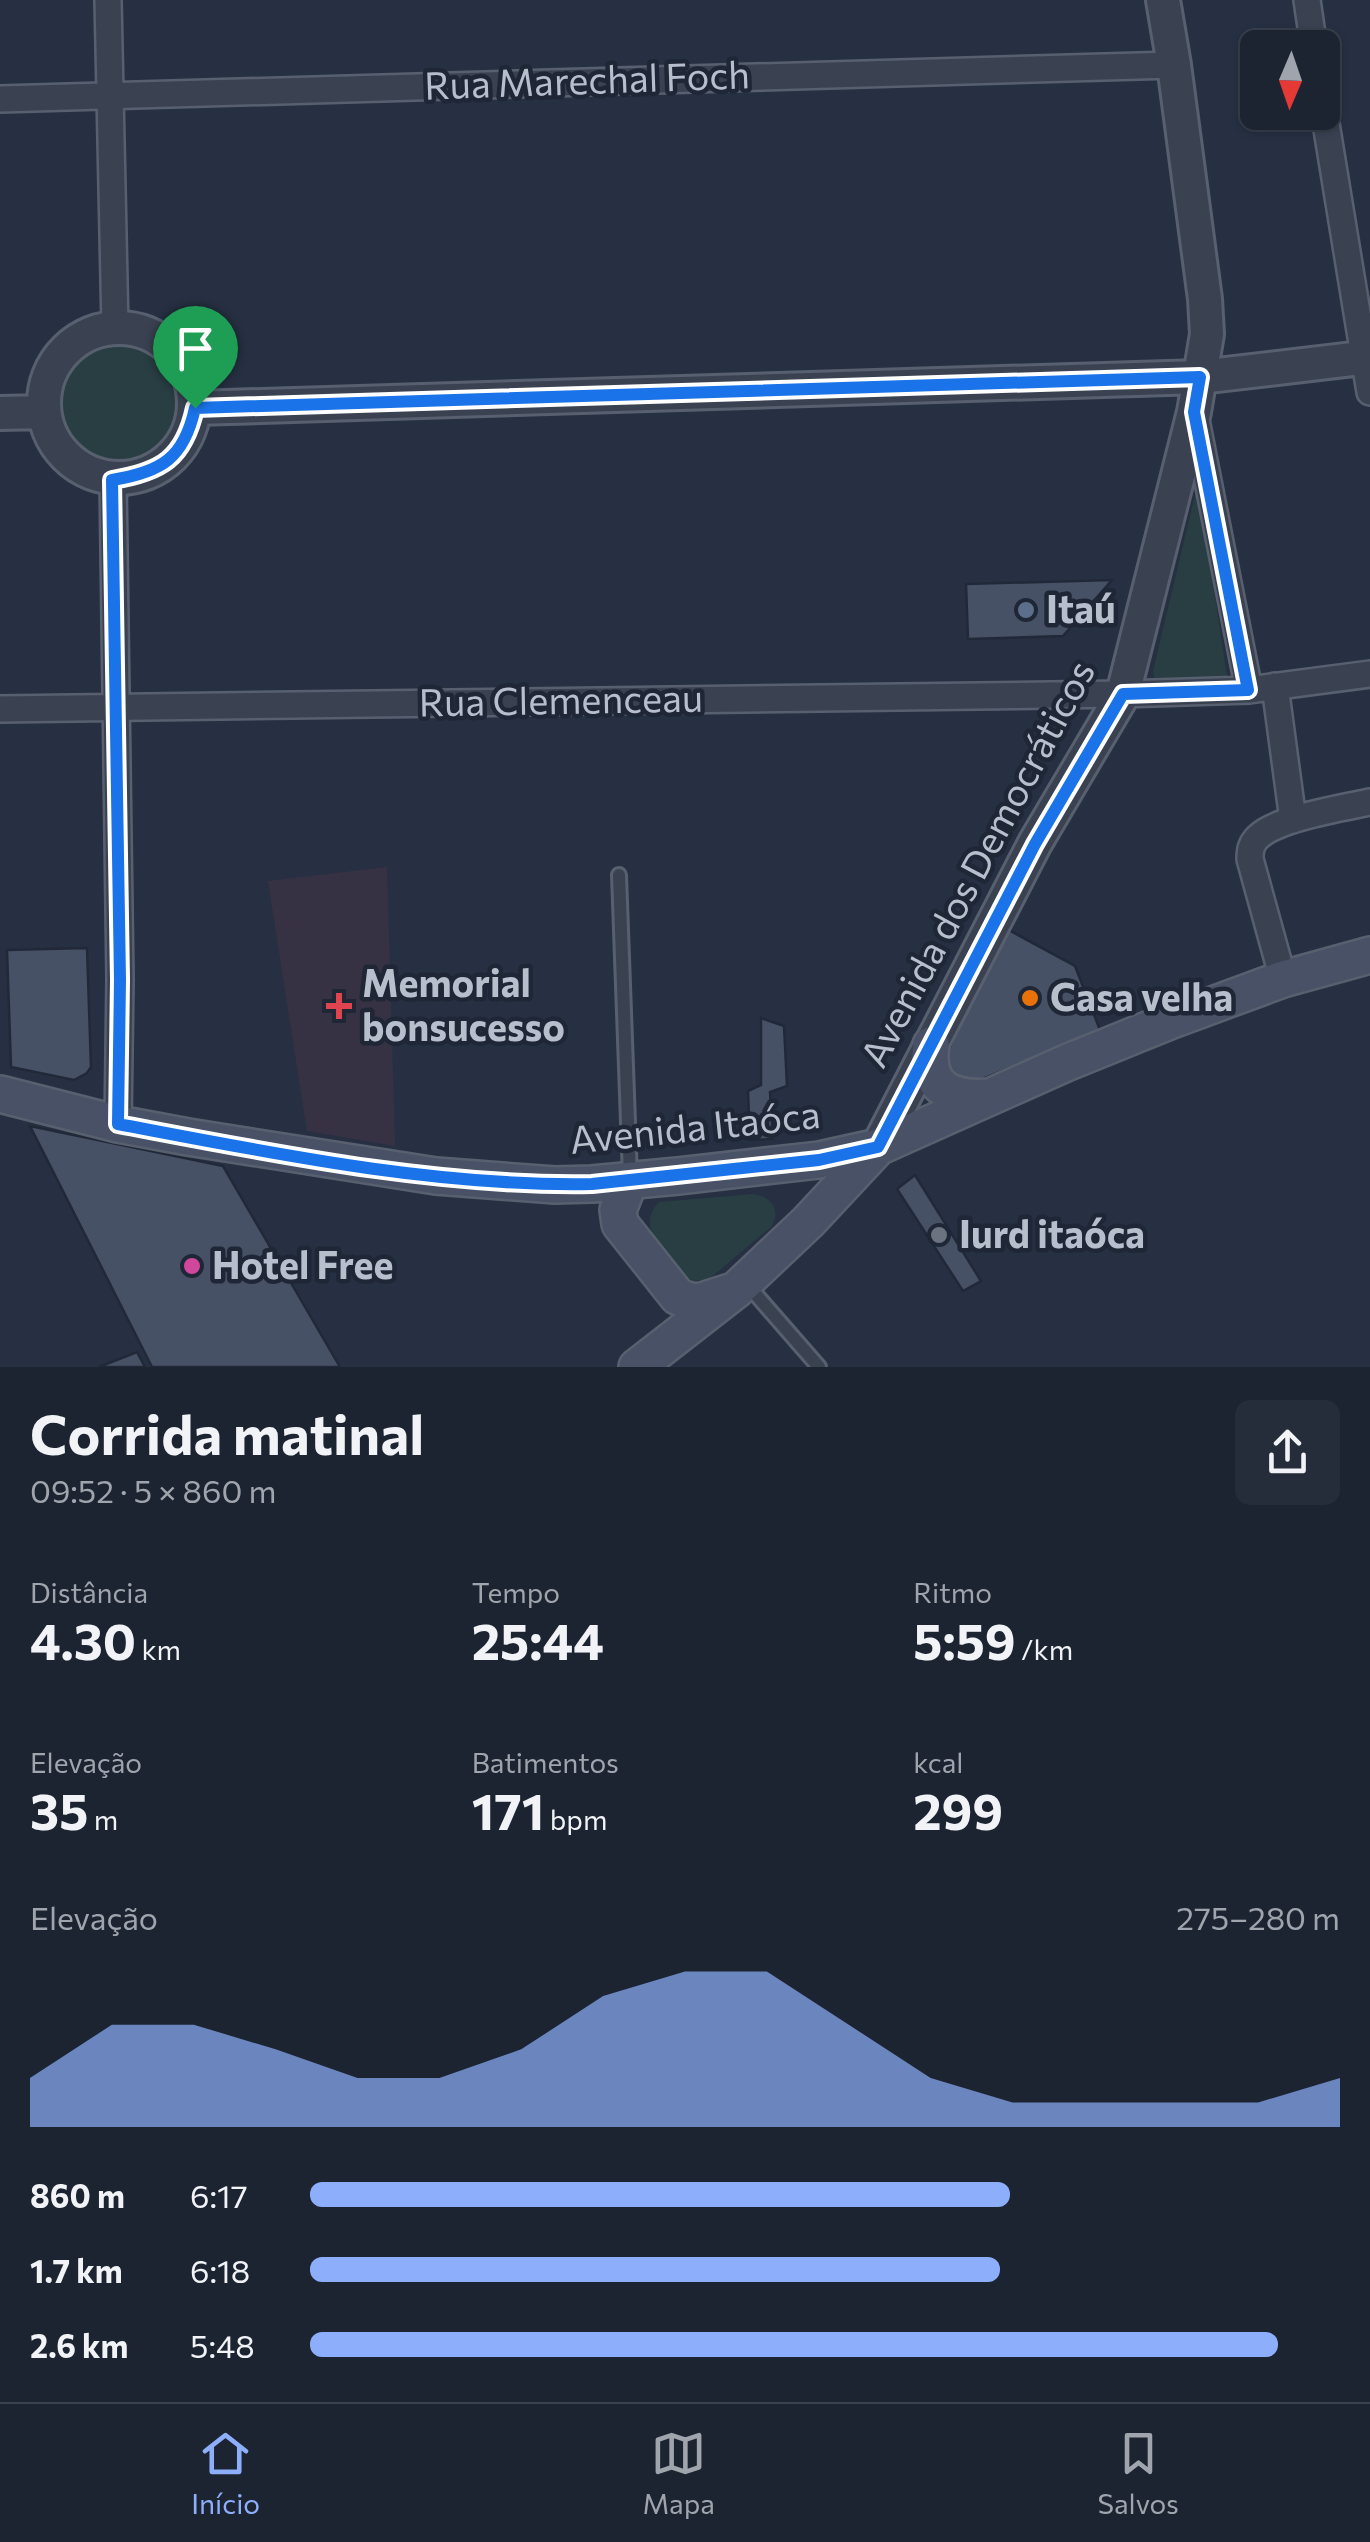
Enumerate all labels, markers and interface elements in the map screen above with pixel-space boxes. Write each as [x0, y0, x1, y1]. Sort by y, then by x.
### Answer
north arrow [1240, 30, 1340, 130]
map controls [1240, 30, 1340, 130]
street label: Rua Marechal Foch [423, 49, 750, 108]
pin [153, 306, 238, 409]
icon: arrive [168, 321, 223, 376]
place label: Itaú [1046, 584, 1116, 631]
marker: Itaú [1015, 599, 1037, 621]
street label: Avenida dos Democráticos [848, 651, 1103, 1074]
street label: Rua Clemenceau [418, 673, 703, 724]
place label: Memorial bonsucesso [362, 958, 565, 1049]
place label: Casa velha [1050, 972, 1233, 1019]
marker: Casa velha [1019, 987, 1041, 1009]
marker: Memorial bonsucesso [326, 993, 352, 1019]
street label: Avenida Itaóca [567, 1089, 822, 1162]
place label: Iurd itaóca [959, 1209, 1145, 1256]
marker: Iurd itaóca [928, 1224, 950, 1246]
place label: Hotel Free [212, 1240, 393, 1287]
marker: Hotel Free [181, 1255, 203, 1277]
text: Corrida matinal [30, 1399, 424, 1466]
button: share [1235, 1400, 1340, 1505]
text: 09:52 · 5 × 860 m [30, 1470, 276, 1510]
text: Distância [30, 1575, 148, 1609]
text: Tempo [472, 1575, 560, 1609]
text: Ritmo [913, 1575, 992, 1609]
text: 4.30 [30, 1609, 136, 1670]
text: 25:44 [472, 1609, 604, 1670]
text: 5:59 [913, 1609, 1016, 1670]
text: km [136, 1632, 181, 1666]
text: /km [1016, 1632, 1073, 1666]
text: Elevação [30, 1745, 142, 1779]
text: Batimentos [472, 1745, 619, 1779]
text: kcal [913, 1745, 963, 1779]
text: 35 [30, 1779, 88, 1840]
text: 171 [472, 1779, 544, 1840]
text: 299 [913, 1779, 1003, 1840]
text: m [88, 1802, 118, 1836]
text: bpm [544, 1802, 607, 1836]
text: Elevação [30, 1897, 158, 1937]
text: 275–280 m [1176, 1897, 1340, 1937]
text: 860 m [30, 2175, 125, 2215]
text: 6:17 [190, 2175, 248, 2215]
text: 1.7 km [30, 2250, 123, 2290]
text: 6:18 [190, 2250, 250, 2290]
text: 2.6 km [30, 2325, 128, 2365]
text: 5:48 [190, 2325, 255, 2365]
tab: Início [191, 2426, 260, 2520]
tab: Mapa [643, 2426, 715, 2520]
tab: Salvos [1097, 2426, 1179, 2520]

